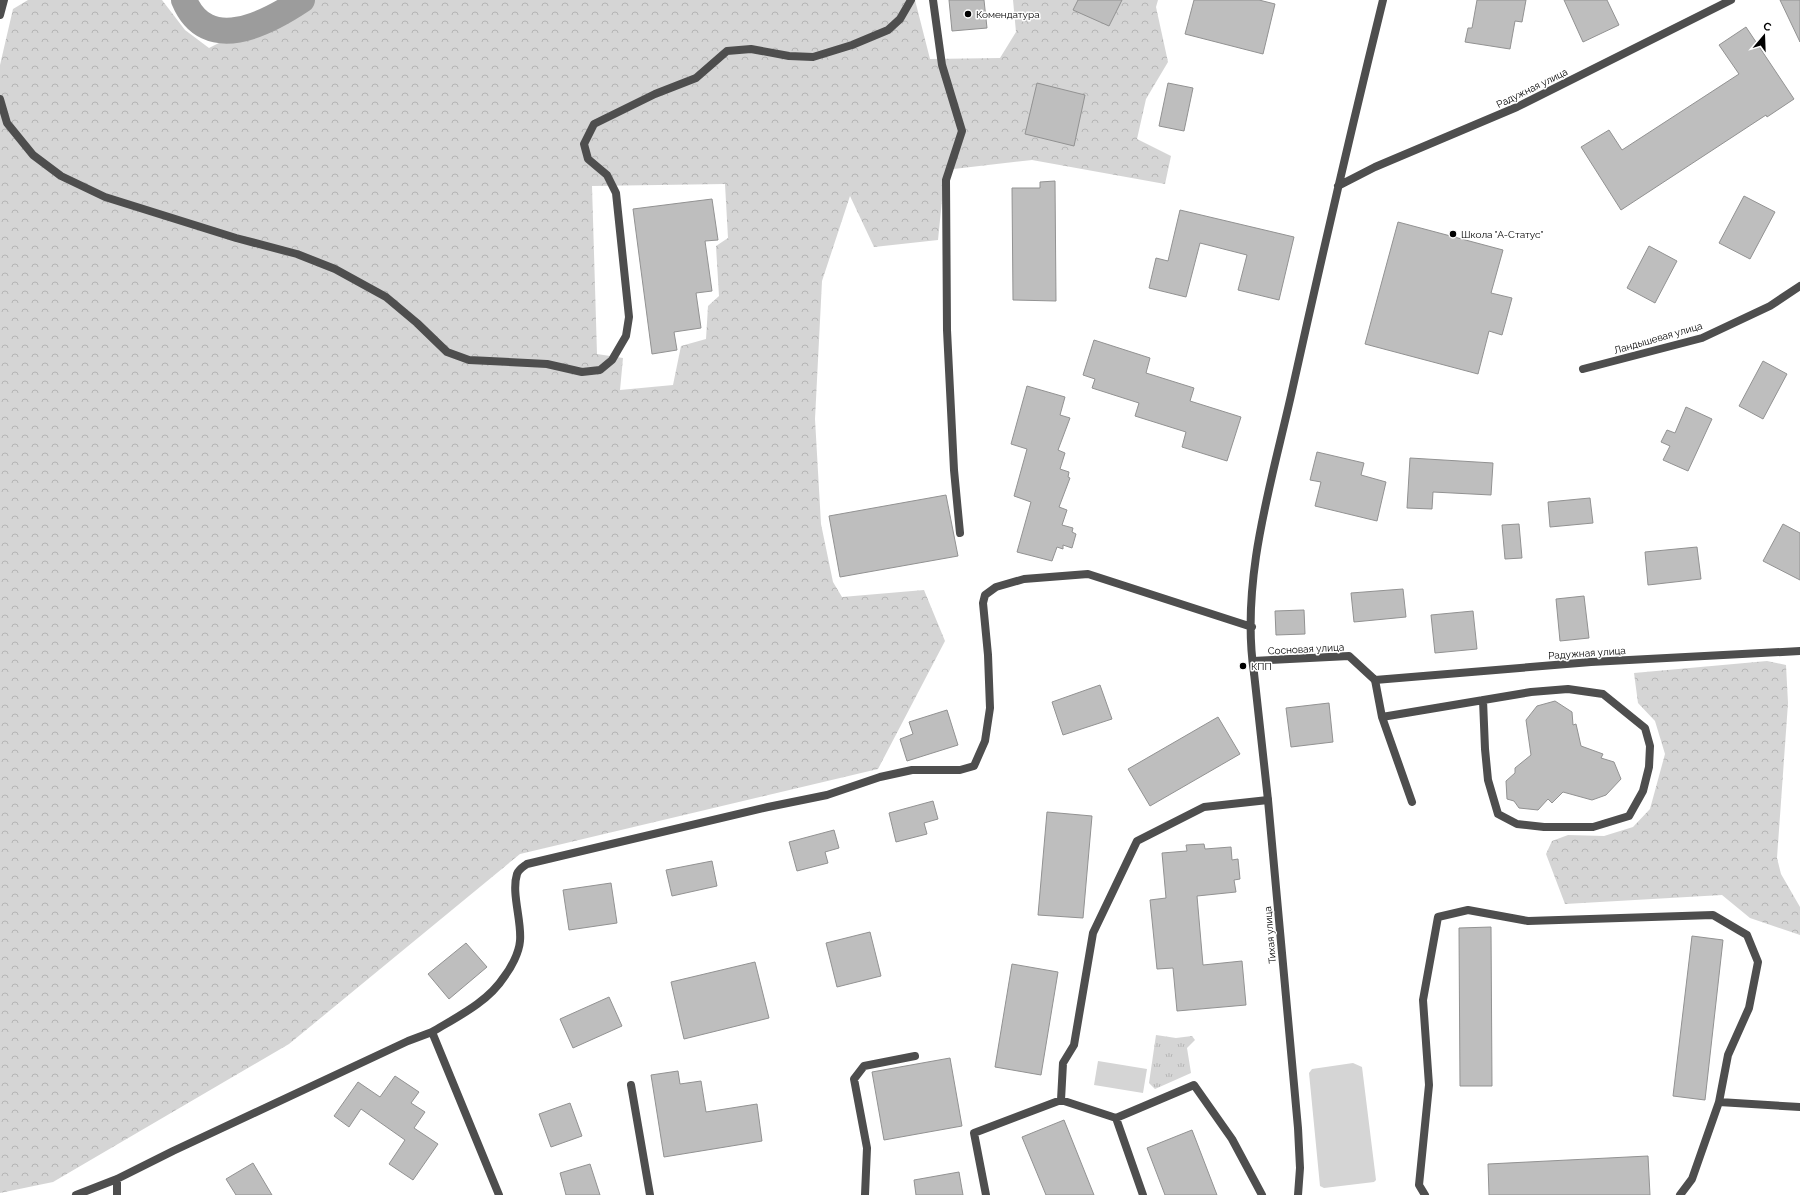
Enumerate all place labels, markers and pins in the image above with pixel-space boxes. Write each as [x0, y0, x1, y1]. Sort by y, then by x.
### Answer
marker: Комендатура [963, 9, 973, 19]
place label: Комендатура [976, 9, 1040, 20]
marker: Школа "А-Статус" [1448, 229, 1458, 239]
place label: Школа "А-Статус" [1461, 229, 1543, 240]
marker: КПП [1238, 661, 1248, 671]
place label: КПП [1251, 661, 1272, 672]

